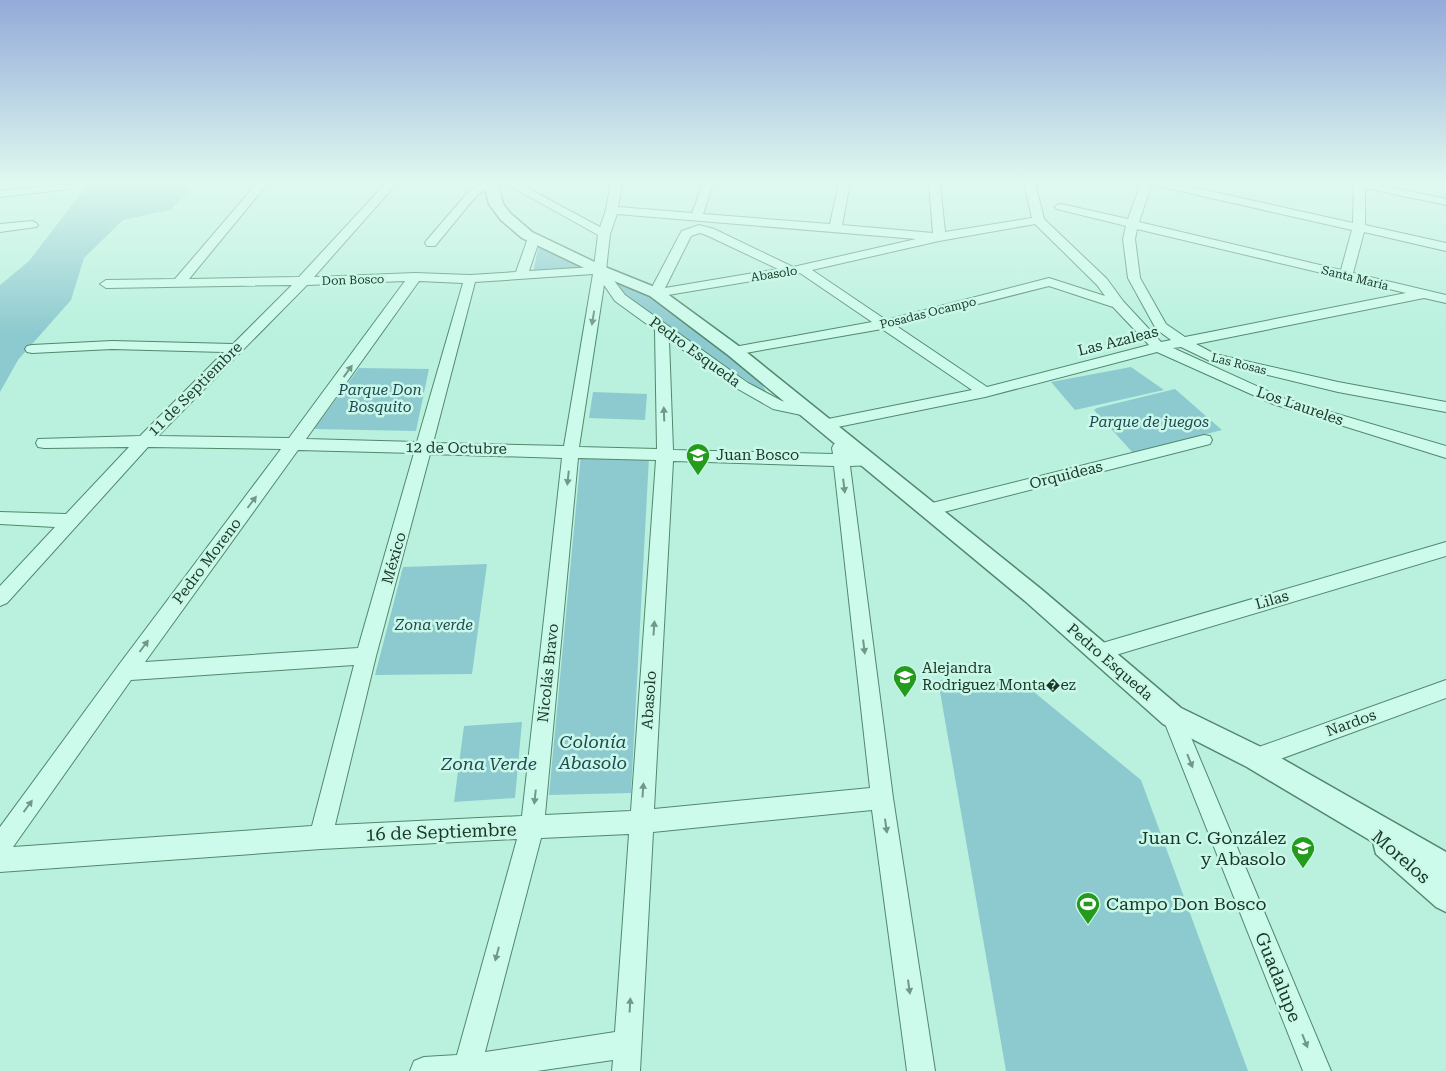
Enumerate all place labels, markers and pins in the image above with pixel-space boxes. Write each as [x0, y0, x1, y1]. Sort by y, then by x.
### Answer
school or university icon: Juan Bosco [685, 442, 711, 476]
place label: Juan Bosco [716, 446, 799, 464]
place label: Alejandra Rodriguez Monta�ez [922, 659, 1076, 694]
school or university icon: Alejandra Rodriguez Monta�ez [892, 664, 918, 698]
place label: Juan C. González y Abasolo [1139, 827, 1287, 869]
school or university icon: Juan C. González y Abasolo [1290, 835, 1316, 869]
sports icon: Campo Don Bosco [1075, 891, 1101, 925]
place label: Campo Don Bosco [1106, 893, 1266, 914]

